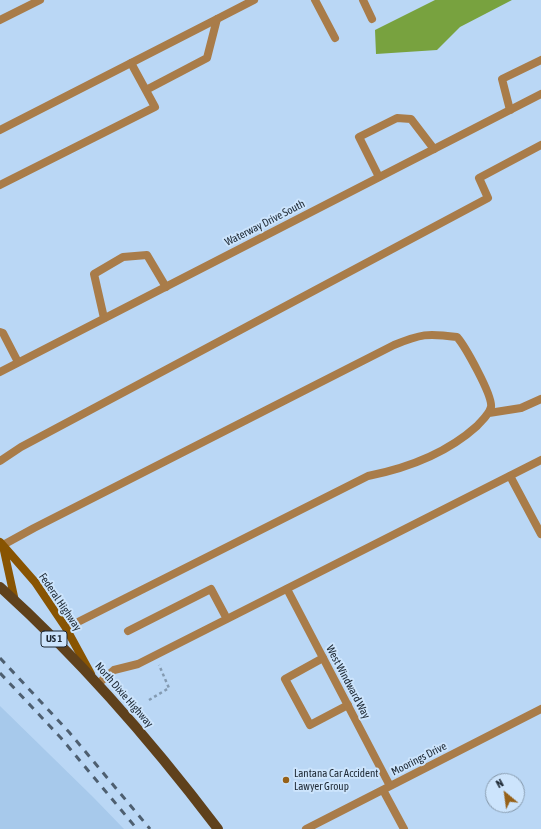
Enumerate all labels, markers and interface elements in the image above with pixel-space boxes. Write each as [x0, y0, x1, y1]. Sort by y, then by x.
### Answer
street label: Waterway Drive South [223, 197, 307, 249]
street label: Federal Highway [36, 571, 84, 633]
road number: US 1 [41, 631, 67, 647]
street label: West Windward Way [323, 643, 373, 721]
street label: North Dixie Highway [92, 660, 156, 730]
street label: Moorings Drive [389, 739, 449, 779]
place label: Lantana Car Accident Lawyer Group [294, 767, 379, 793]
north arrow [485, 773, 525, 813]
marker: Lantana Car Accident Lawyer Group [281, 775, 291, 785]
text: N [494, 777, 505, 790]

